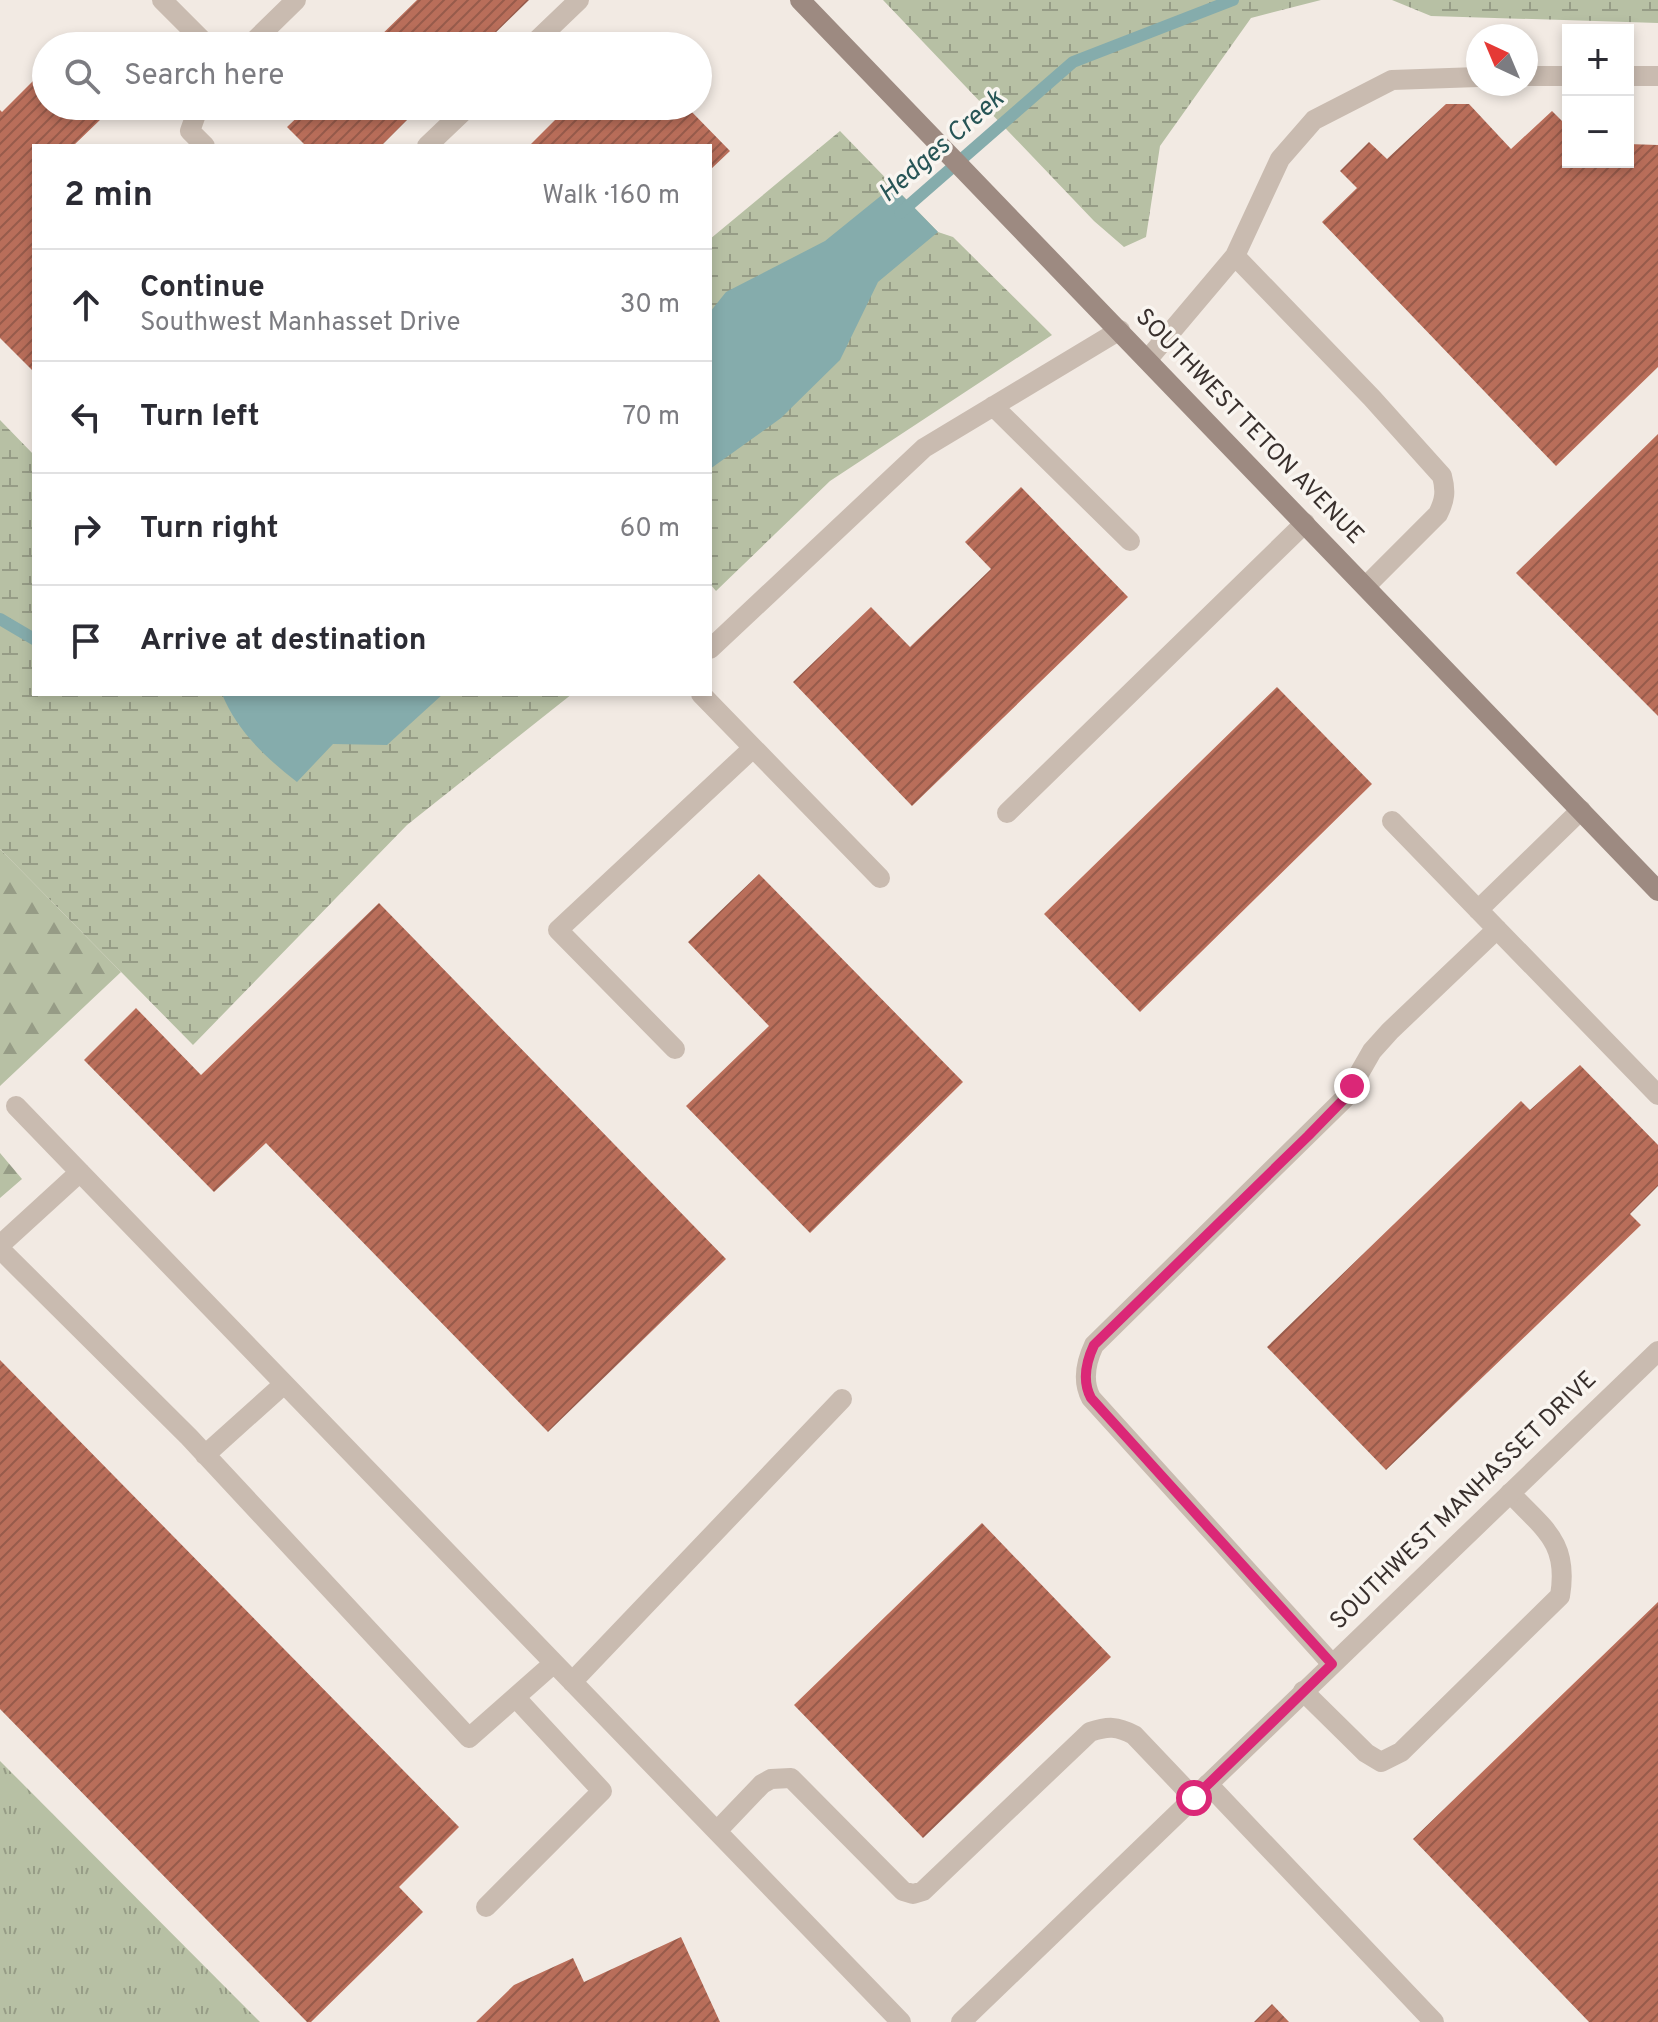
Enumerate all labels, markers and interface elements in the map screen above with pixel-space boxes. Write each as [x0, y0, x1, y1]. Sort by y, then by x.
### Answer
north arrow [1466, 24, 1538, 96]
map controls [1562, 24, 1634, 168]
button: + [1562, 24, 1634, 96]
search box [32, 32, 712, 120]
icon: search [60, 54, 104, 98]
text: Search here [124, 58, 284, 95]
water label: Hedges Creek [872, 83, 1012, 210]
button: − [1562, 96, 1634, 168]
text: 2 min [64, 175, 153, 218]
text: Walk · 160 m [542, 180, 680, 213]
text: Continue [140, 270, 265, 307]
icon: ahead [64, 283, 108, 327]
text: 30 m [620, 289, 680, 322]
street label: SOUTHWEST TETON AVENUE [1128, 303, 1370, 551]
text: Southwest Manhasset Drive [140, 307, 460, 340]
icon: left [64, 395, 108, 439]
text: Turn left [140, 399, 260, 436]
text: 70 m [622, 401, 680, 434]
icon: right [64, 507, 108, 551]
text: Turn right [140, 511, 278, 548]
text: 60 m [620, 513, 680, 546]
icon: arrive [64, 619, 108, 663]
text: Arrive at destination [140, 623, 426, 660]
route end [1334, 1068, 1370, 1104]
street label: SOUTHWEST MANHASSET DRIVE [1324, 1365, 1604, 1637]
route start [1176, 1780, 1212, 1816]

